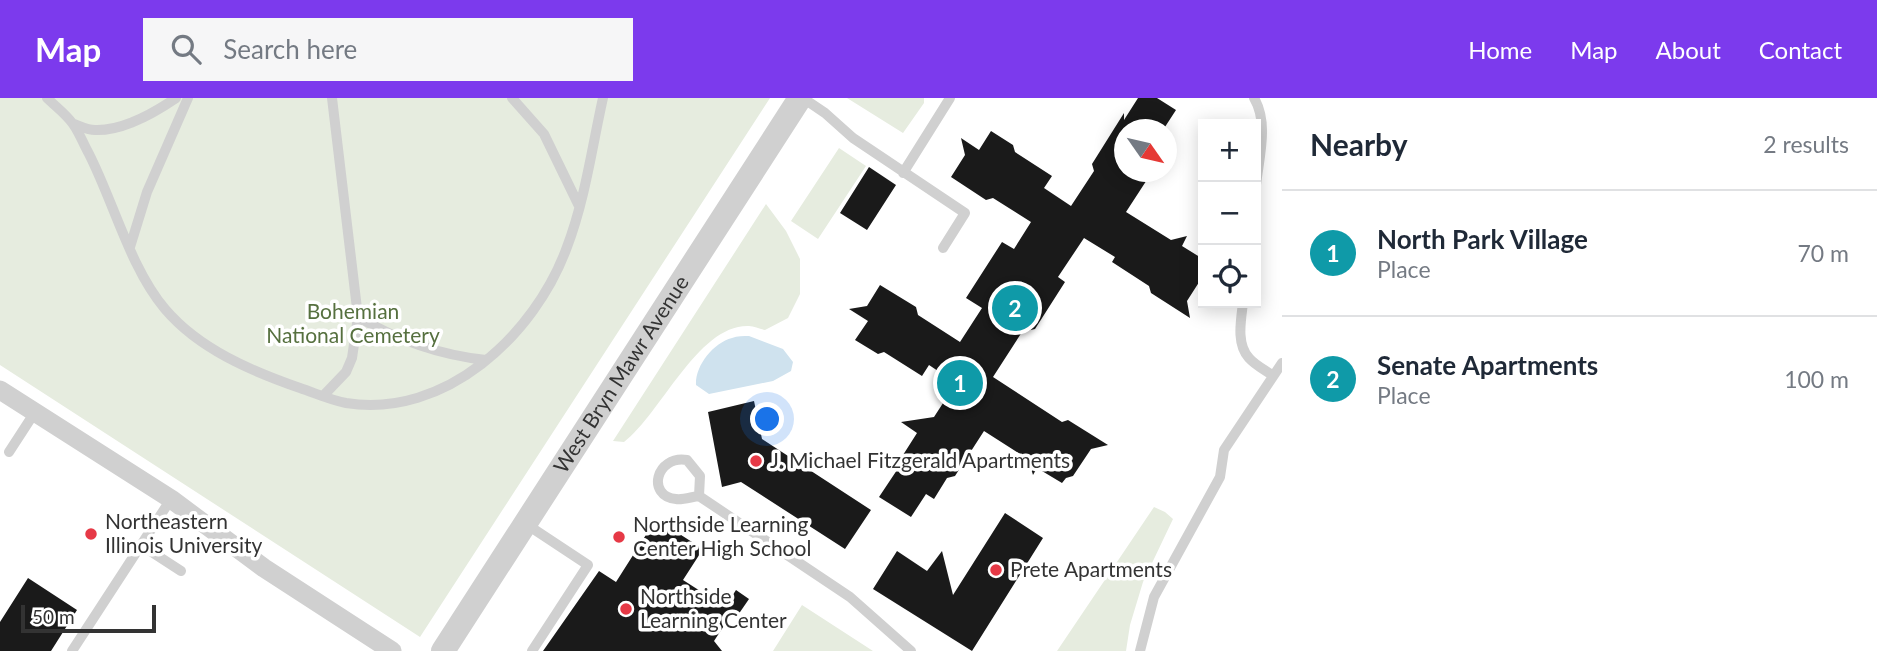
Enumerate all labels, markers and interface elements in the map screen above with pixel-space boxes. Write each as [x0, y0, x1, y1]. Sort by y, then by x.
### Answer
search box [143, 18, 633, 81]
text: Map [35, 29, 101, 69]
icon: search [167, 30, 205, 68]
text: Search here [223, 33, 357, 65]
text: Home [1468, 35, 1532, 64]
text: Map [1570, 35, 1618, 64]
text: About [1656, 35, 1721, 64]
text: Contact [1759, 35, 1842, 64]
north arrow [1114, 119, 1177, 182]
map controls [1198, 119, 1261, 308]
button: + [1198, 119, 1261, 182]
text: Nearby [1310, 126, 1408, 162]
text: 2 results [1763, 130, 1849, 158]
button: − [1198, 182, 1261, 245]
text: North Park Village [1377, 223, 1588, 255]
text: 1 [1326, 239, 1340, 267]
text: 70 m [1798, 239, 1849, 267]
button: locate [1198, 245, 1261, 308]
text: Place [1377, 255, 1431, 283]
street label: West Bryn Mawr Avenue [547, 270, 693, 477]
pin: 2 [992, 282, 1038, 334]
park label: Bohemian National Cemetery [266, 298, 440, 347]
text: Senate Apartments [1377, 349, 1598, 381]
pin: 1 [937, 357, 983, 409]
text: 2 [1326, 365, 1340, 393]
text: 100 m [1784, 365, 1849, 393]
text: Place [1377, 381, 1431, 409]
your location [750, 402, 784, 436]
place label: J. Michael Fitzgerald Apartments [770, 447, 1070, 472]
marker: J. Michael Fitzgerald Apartments [748, 453, 764, 469]
place label: Northeastern Illinois University [105, 508, 263, 557]
place label: Northside Learning Center High School [633, 511, 811, 560]
marker: Northeastern Illinois University [83, 526, 99, 542]
marker: Northside Learning Center High School [611, 529, 627, 545]
place label: Prete Apartments [1010, 556, 1172, 581]
marker: Prete Apartments [988, 562, 1004, 578]
place label: Northside Learning Center [640, 583, 787, 632]
marker: Northside Learning Center [618, 601, 634, 617]
scale bar [21, 602, 156, 634]
text: 50 m [32, 605, 75, 628]

